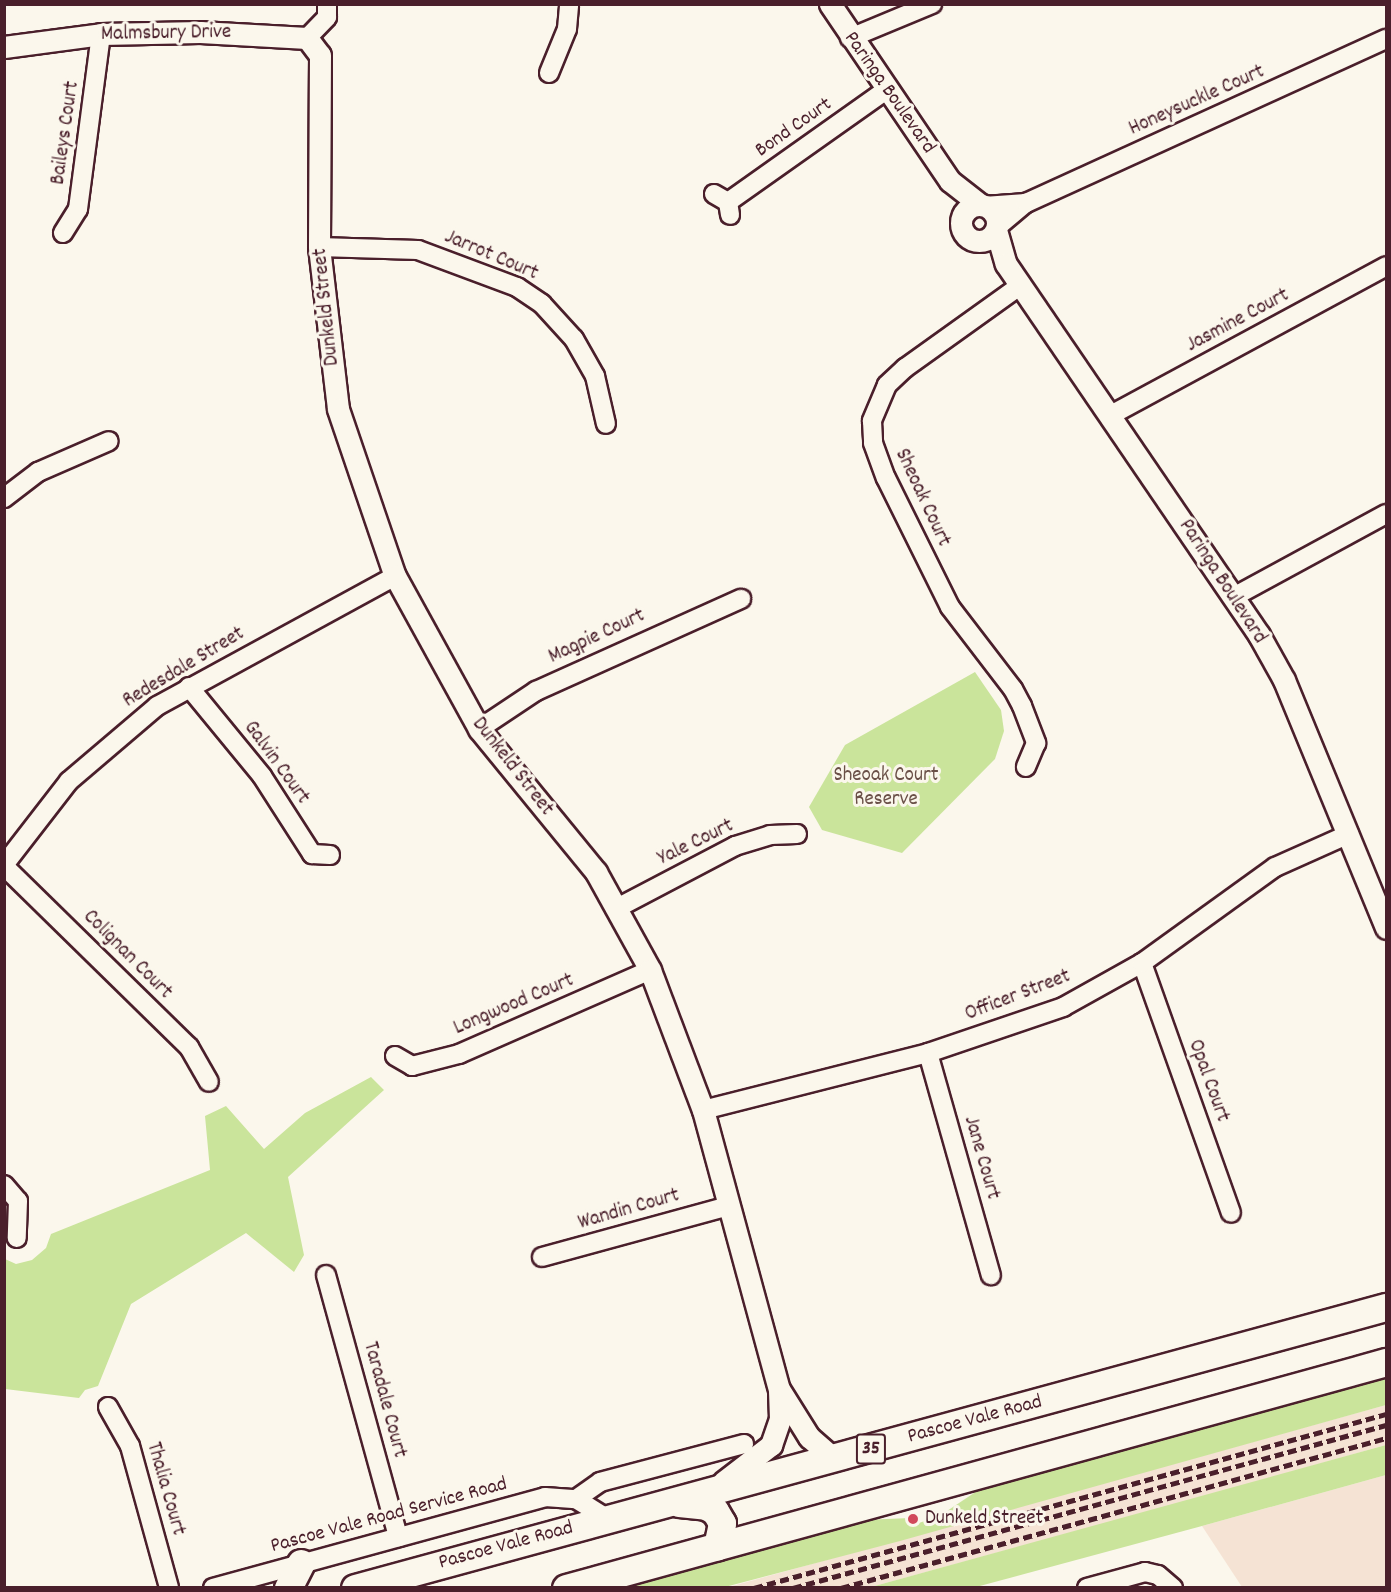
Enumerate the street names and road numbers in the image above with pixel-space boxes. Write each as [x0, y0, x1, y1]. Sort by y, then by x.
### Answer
street label: Malmsbury Drive [101, 20, 231, 48]
street label: Paringa Boulevard [838, 27, 940, 159]
street label: Honeysuckle Court [1125, 60, 1269, 142]
street label: Baileys Court [46, 80, 86, 186]
street label: Bond Court [751, 92, 837, 164]
street label: Jarrot Court [440, 225, 542, 287]
street label: Dunkeld Street [308, 247, 346, 367]
street label: Jasmine Court [1182, 283, 1294, 359]
street label: Sheoak Court [888, 445, 956, 551]
street label: Paringa Boulevard [1172, 515, 1272, 649]
street label: Magpie Court [545, 604, 649, 670]
street label: Redesdale Street [119, 622, 249, 714]
street label: Dunkeld Street [466, 713, 558, 821]
street label: Galvin Court [237, 716, 315, 810]
street label: Yale Court [654, 814, 738, 872]
street label: Colignan Court [77, 905, 177, 1005]
street label: Officer Street [962, 964, 1074, 1028]
street label: Longwood Court [450, 968, 578, 1042]
street label: Opal Court [1182, 1036, 1234, 1126]
street label: Jane Court [957, 1113, 1005, 1203]
street label: Wandin Court [575, 1184, 683, 1236]
street label: Taradale Court [356, 1339, 412, 1461]
street label: Pascoe Vale Road [905, 1390, 1045, 1450]
road number: 35 [854, 1432, 888, 1466]
street label: Thalia Court [140, 1440, 190, 1538]
street label: Pascoe Vale Road Service Road [268, 1472, 510, 1560]
street label: Pascoe Vale Road [436, 1516, 576, 1576]

